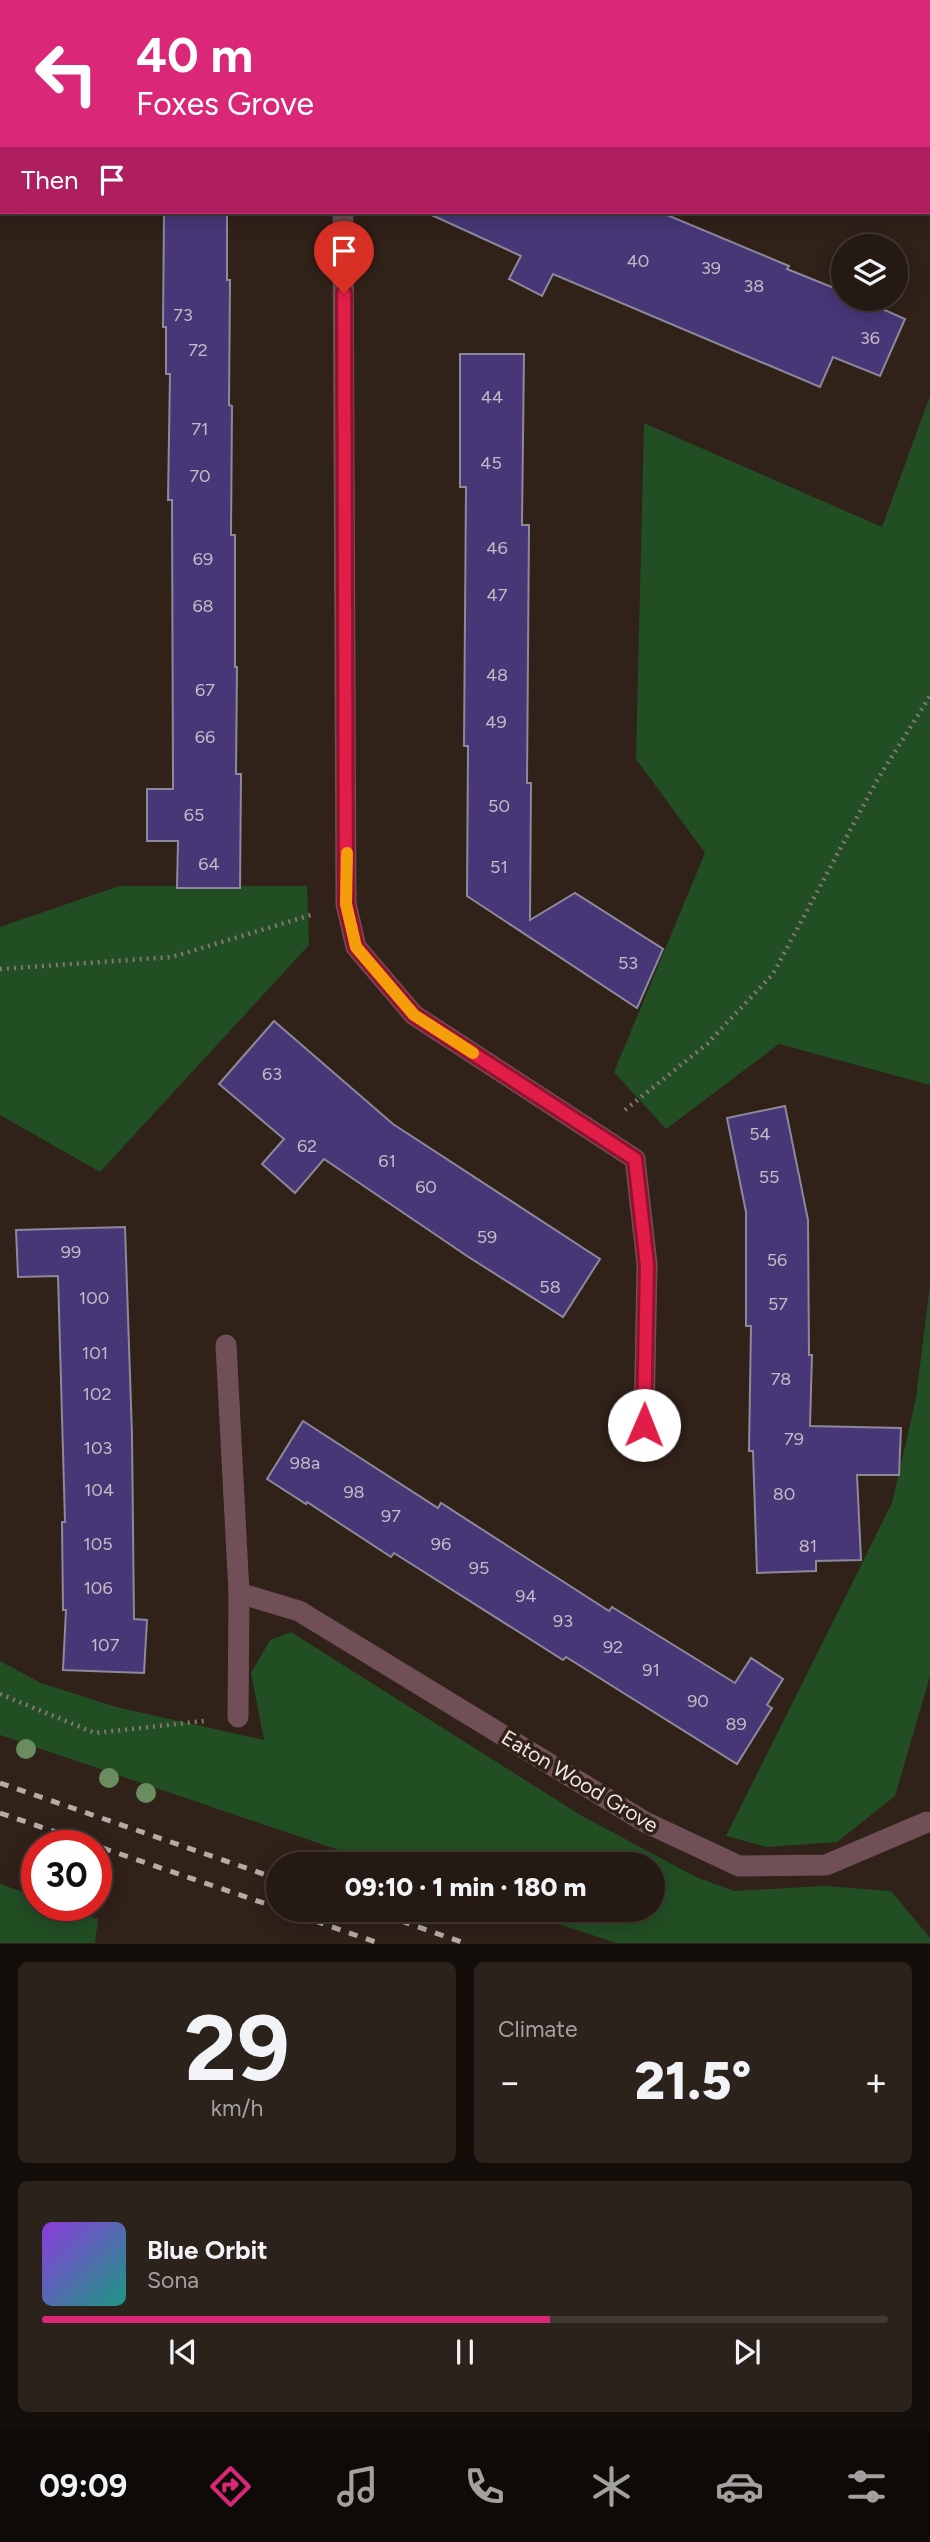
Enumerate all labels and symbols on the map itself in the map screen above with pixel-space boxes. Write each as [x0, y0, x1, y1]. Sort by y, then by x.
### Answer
pin [314, 221, 374, 293]
house number: 40 [627, 250, 649, 272]
house number: 39 [701, 257, 721, 279]
house number: 38 [744, 275, 764, 297]
house number: 73 [173, 304, 193, 326]
house number: 36 [860, 327, 880, 349]
house number: 72 [188, 339, 208, 361]
house number: 44 [481, 386, 503, 408]
house number: 71 [191, 418, 209, 440]
house number: 45 [480, 452, 502, 474]
house number: 70 [189, 465, 211, 487]
house number: 46 [486, 537, 508, 559]
house number: 69 [193, 548, 213, 570]
house number: 47 [487, 584, 508, 606]
house number: 68 [192, 595, 214, 617]
house number: 48 [486, 664, 508, 686]
house number: 67 [195, 679, 215, 701]
house number: 49 [485, 711, 507, 733]
house number: 66 [195, 726, 215, 748]
house number: 50 [488, 795, 510, 817]
house number: 65 [184, 804, 204, 826]
house number: 64 [198, 853, 220, 875]
house number: 51 [490, 856, 508, 878]
house number: 53 [618, 952, 638, 974]
house number: 63 [262, 1063, 282, 1085]
house number: 54 [749, 1123, 771, 1145]
house number: 62 [297, 1135, 317, 1157]
house number: 61 [378, 1150, 396, 1172]
house number: 55 [759, 1166, 779, 1188]
house number: 60 [415, 1176, 437, 1198]
house number: 59 [477, 1226, 497, 1248]
house number: 99 [61, 1241, 81, 1263]
house number: 56 [767, 1249, 787, 1271]
house number: 58 [539, 1276, 561, 1298]
house number: 100 [79, 1287, 109, 1309]
house number: 57 [768, 1293, 788, 1315]
house number: 101 [82, 1342, 108, 1364]
house number: 78 [771, 1368, 791, 1390]
house number: 102 [82, 1383, 112, 1405]
position arrow [607, 1388, 681, 1462]
house number: 79 [784, 1428, 804, 1450]
house number: 103 [84, 1437, 112, 1459]
house number: 98a [290, 1452, 320, 1474]
house number: 104 [84, 1479, 114, 1501]
house number: 98 [343, 1481, 365, 1503]
house number: 80 [773, 1483, 795, 1505]
house number: 97 [381, 1505, 401, 1527]
house number: 105 [83, 1533, 113, 1555]
house number: 96 [431, 1533, 451, 1555]
house number: 81 [799, 1535, 817, 1557]
house number: 95 [469, 1557, 489, 1579]
house number: 106 [83, 1577, 113, 1599]
house number: 94 [515, 1585, 537, 1607]
house number: 93 [553, 1610, 573, 1632]
house number: 107 [91, 1634, 120, 1656]
house number: 92 [603, 1636, 623, 1658]
house number: 91 [642, 1659, 660, 1681]
house number: 90 [687, 1690, 709, 1712]
house number: 89 [725, 1713, 747, 1735]
street label: Eaton Wood Grove [497, 1724, 663, 1838]
speed limit sign: 30 [21, 1830, 112, 1921]

